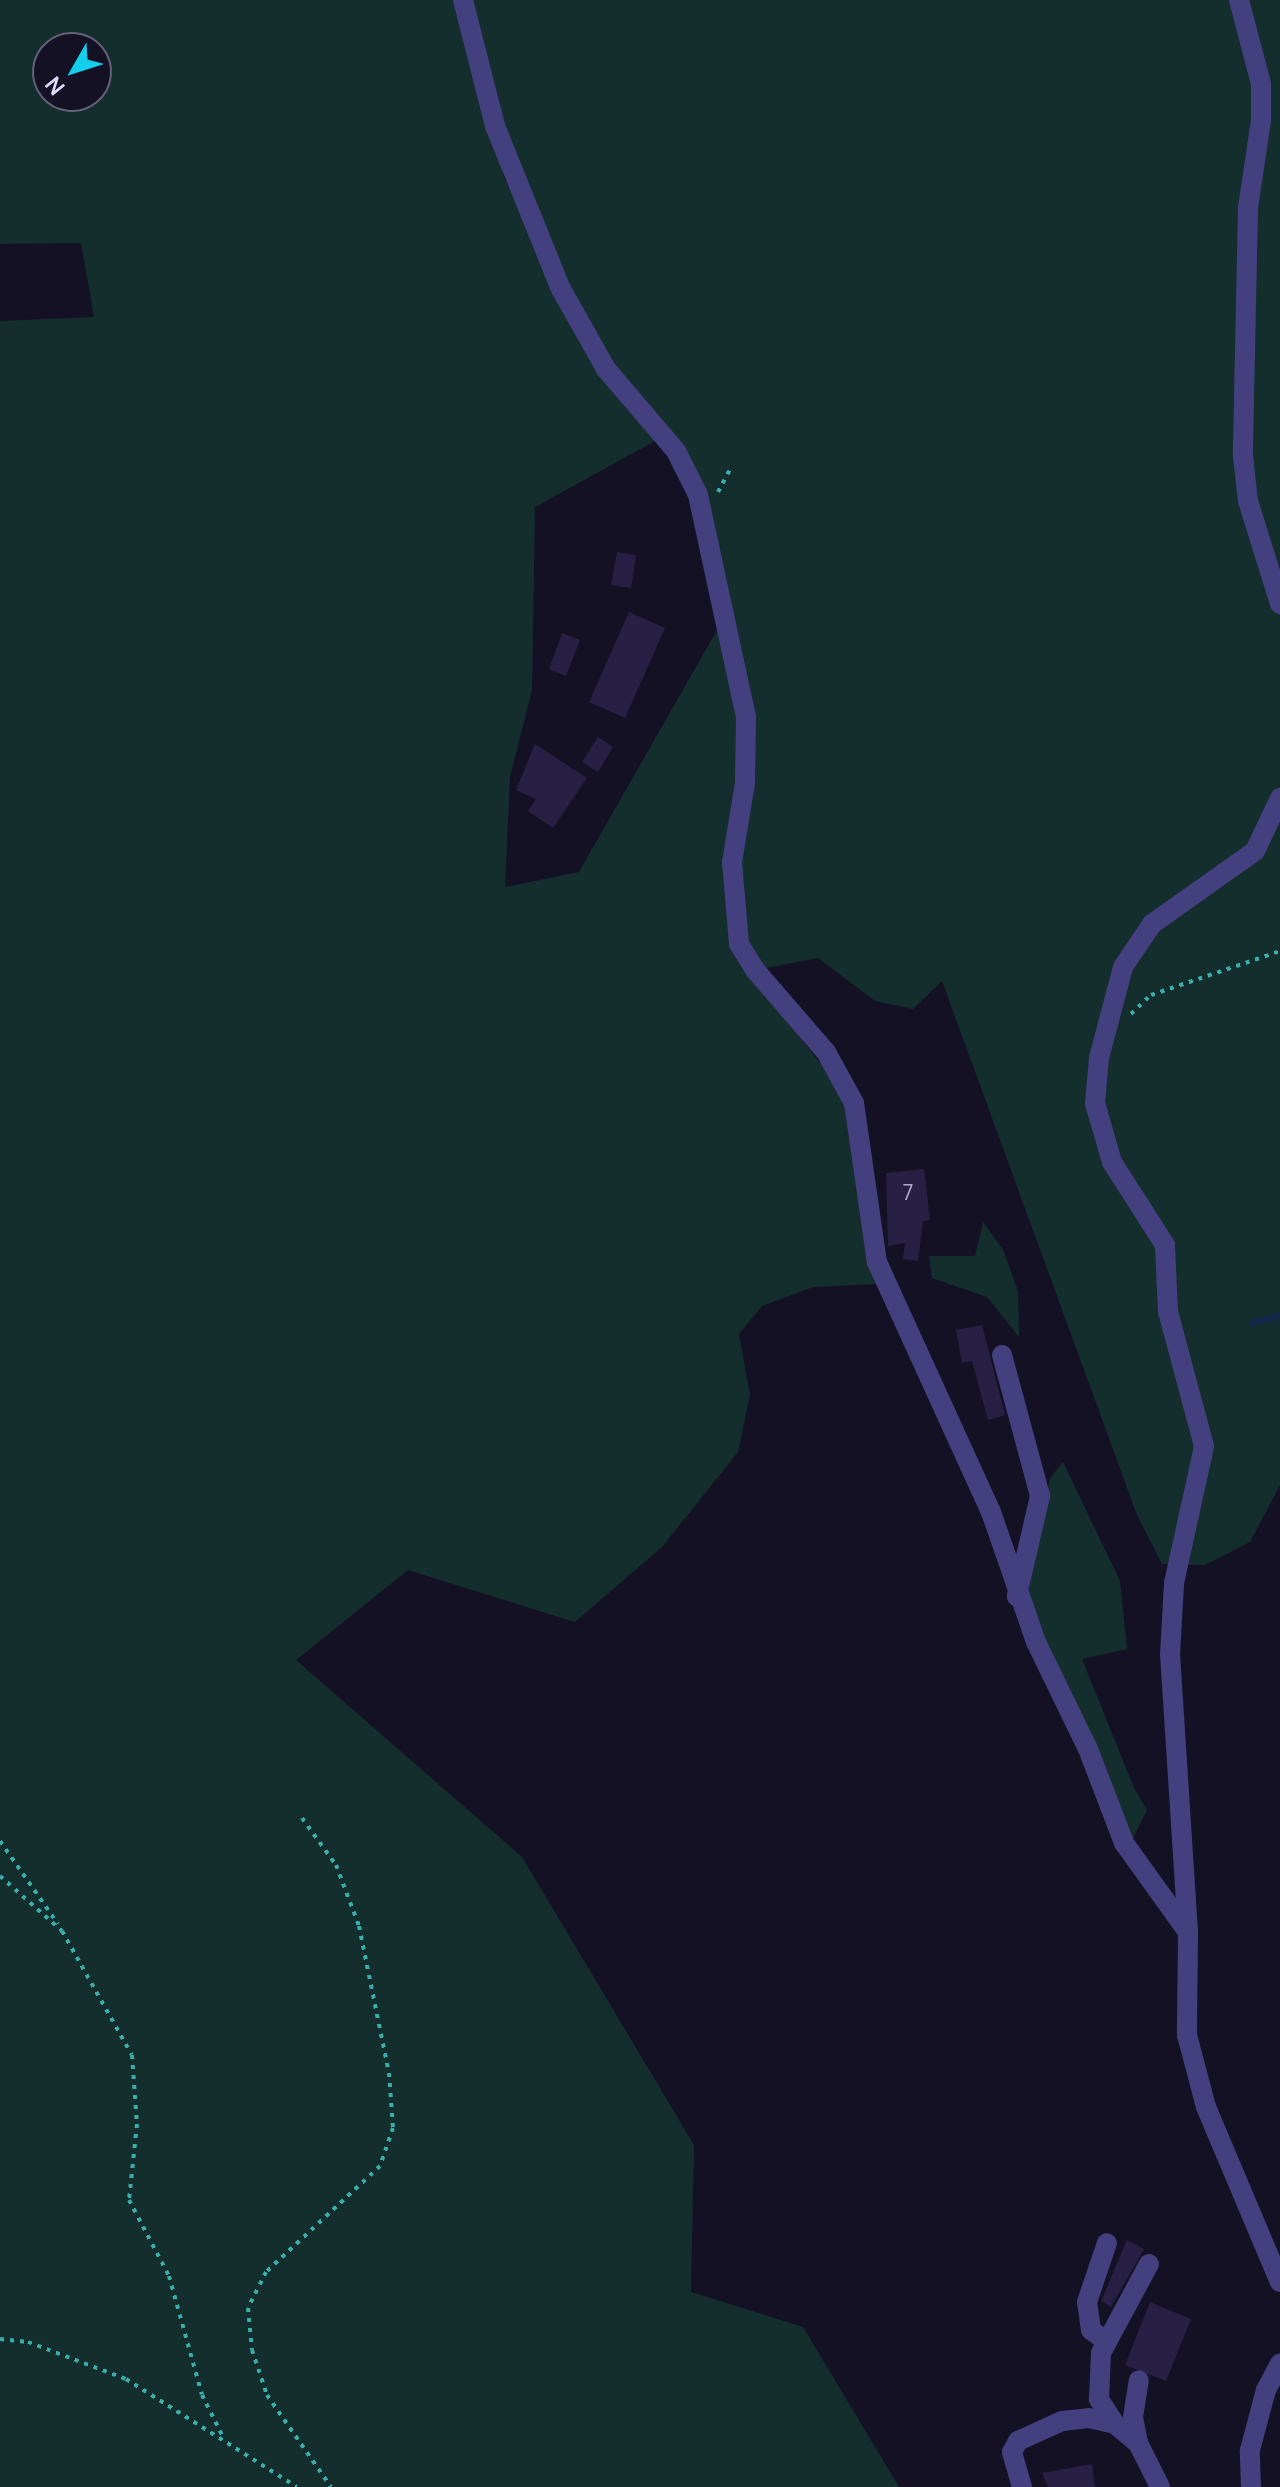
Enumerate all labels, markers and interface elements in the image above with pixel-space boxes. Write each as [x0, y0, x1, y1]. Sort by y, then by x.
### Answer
north arrow [32, 32, 112, 112]
text: N [38, 70, 72, 101]
house number: 7 [902, 1180, 914, 1206]

